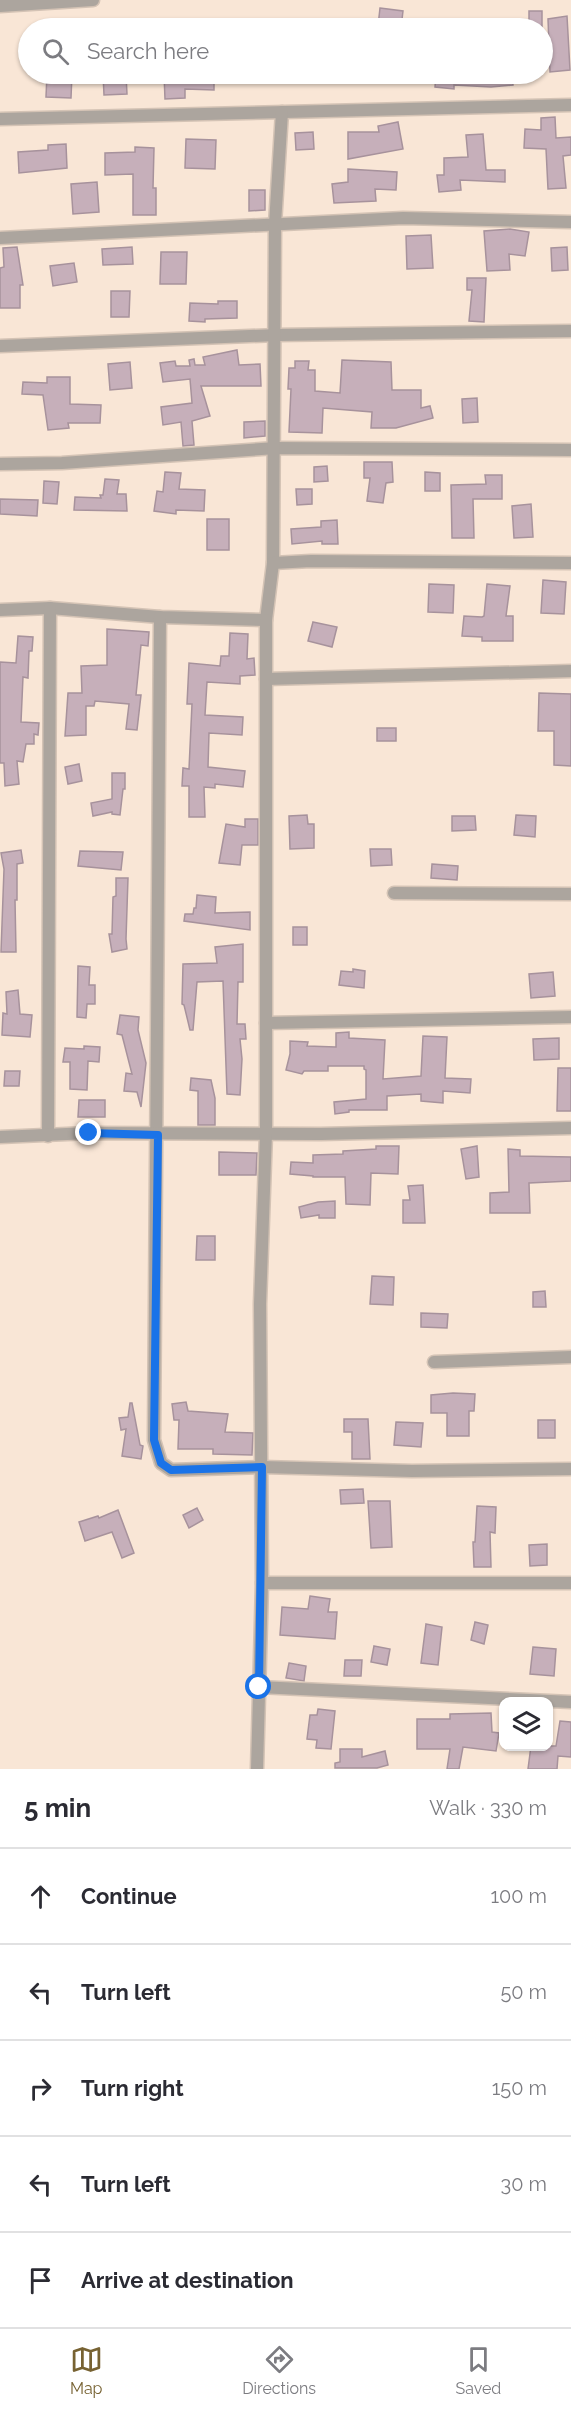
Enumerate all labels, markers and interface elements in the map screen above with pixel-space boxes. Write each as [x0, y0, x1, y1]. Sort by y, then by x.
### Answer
search box [18, 18, 553, 84]
icon: search [39, 35, 72, 68]
text: Search here [87, 38, 209, 64]
route end [75, 1119, 101, 1145]
route start [245, 1673, 271, 1699]
map controls [499, 1697, 553, 1751]
button: layers [499, 1697, 553, 1751]
text: 5 min [24, 1793, 91, 1823]
text: Walk · 330 m [429, 1796, 547, 1820]
icon: ahead [24, 1880, 57, 1913]
text: Continue [81, 1883, 177, 1909]
text: 100 m [490, 1884, 547, 1908]
icon: left [24, 1976, 57, 2009]
text: Turn left [81, 1979, 171, 2005]
text: 50 m [500, 1980, 547, 2004]
icon: right [24, 2072, 57, 2105]
text: Turn right [81, 2075, 184, 2101]
text: 150 m [492, 2076, 547, 2100]
icon: left [24, 2168, 57, 2201]
text: Turn left [81, 2171, 171, 2197]
text: 30 m [501, 2172, 547, 2196]
icon: arrive [24, 2264, 57, 2297]
text: Arrive at destination [81, 2267, 294, 2293]
tab: Map [70, 2343, 103, 2398]
tab: Directions [242, 2343, 316, 2398]
tab: Saved [455, 2343, 501, 2398]

